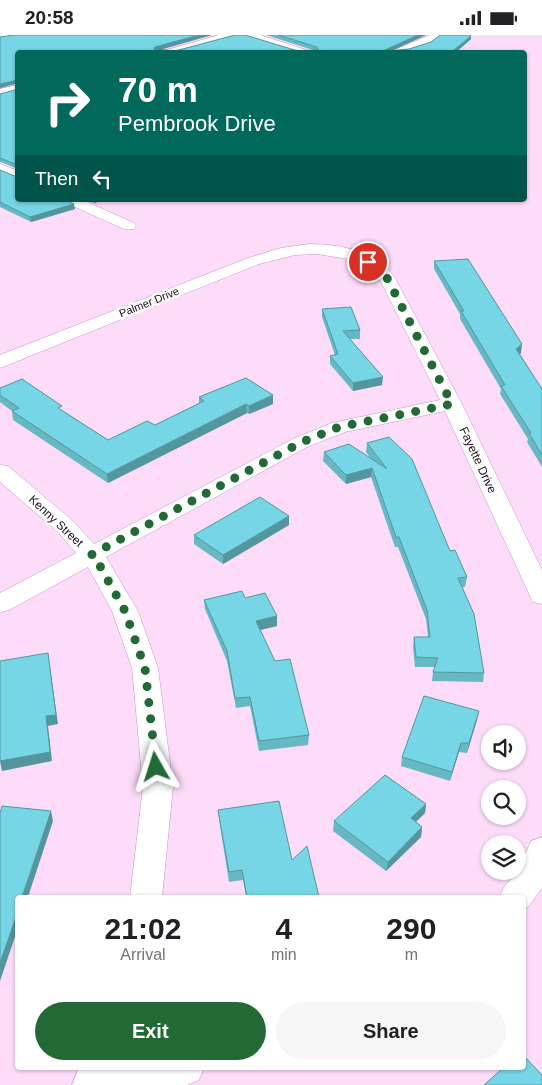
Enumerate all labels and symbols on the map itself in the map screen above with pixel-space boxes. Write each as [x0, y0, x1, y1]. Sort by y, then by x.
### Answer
pin [347, 241, 389, 283]
street label: Palmer Drive [117, 285, 181, 319]
street label: Fayette Drive [457, 425, 500, 496]
street label: Kenny Street [26, 492, 87, 550]
position arrow [129, 740, 181, 792]

